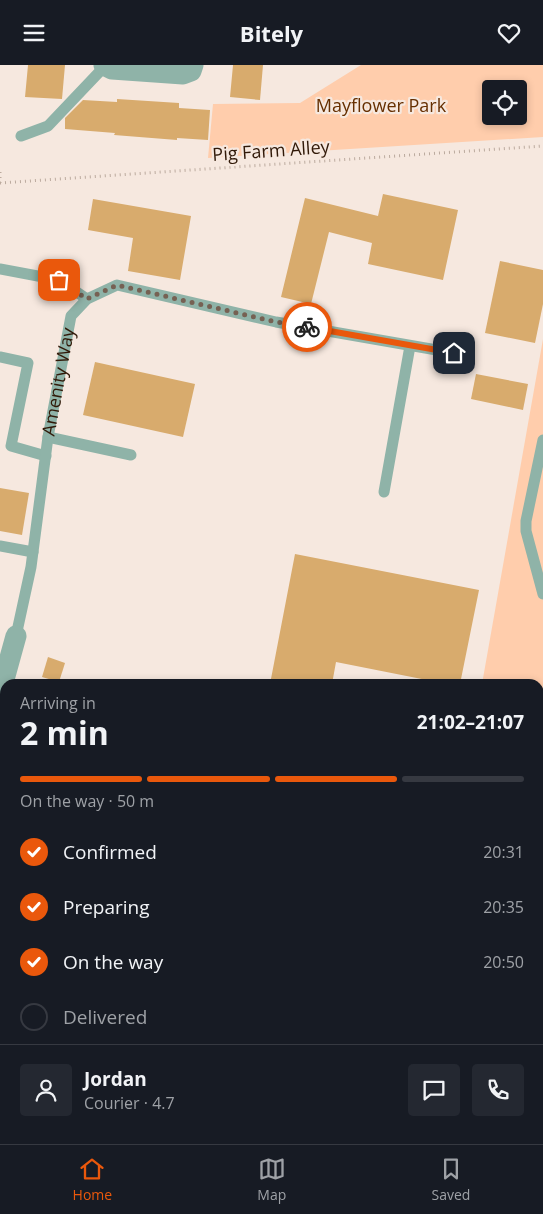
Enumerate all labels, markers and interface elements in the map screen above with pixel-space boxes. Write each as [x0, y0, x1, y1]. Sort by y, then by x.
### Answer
text: Bitely [240, 18, 303, 48]
icon: menu [20, 19, 48, 47]
icon: heart [495, 19, 523, 47]
map controls [482, 80, 527, 125]
button: locate [482, 80, 527, 125]
park label: Mayflower Park [316, 93, 447, 117]
street label: Pig Farm Alley [212, 134, 331, 166]
pin [38, 259, 80, 301]
icon: bag [45, 266, 73, 294]
courier [282, 302, 332, 352]
icon: bike [293, 313, 321, 341]
street label: Amenity Way [36, 325, 80, 438]
pin [433, 332, 475, 374]
icon: home [440, 339, 468, 367]
text: Arriving in [20, 692, 96, 714]
text: 21:02–21:07 [417, 709, 524, 735]
text: 2 min [20, 711, 109, 754]
text: On the way · 50 m [20, 790, 154, 812]
icon: check [20, 838, 48, 866]
text: Confirmed [63, 839, 157, 865]
text: 20:31 [483, 841, 524, 863]
icon: check [20, 893, 48, 921]
text: Preparing [63, 894, 150, 920]
text: 20:35 [483, 896, 524, 918]
icon: check [20, 948, 48, 976]
text: On the way [63, 949, 163, 975]
text: 20:50 [483, 951, 524, 973]
text: Delivered [63, 1004, 147, 1030]
button: person [20, 1064, 72, 1116]
button: chat [408, 1064, 460, 1116]
button: phone [472, 1064, 524, 1116]
text: Jordan [84, 1066, 147, 1092]
text: Courier · 4.7 [84, 1092, 175, 1114]
tab: Home [73, 1155, 112, 1204]
tab: Map [257, 1155, 286, 1204]
tab: Saved [431, 1155, 470, 1204]

